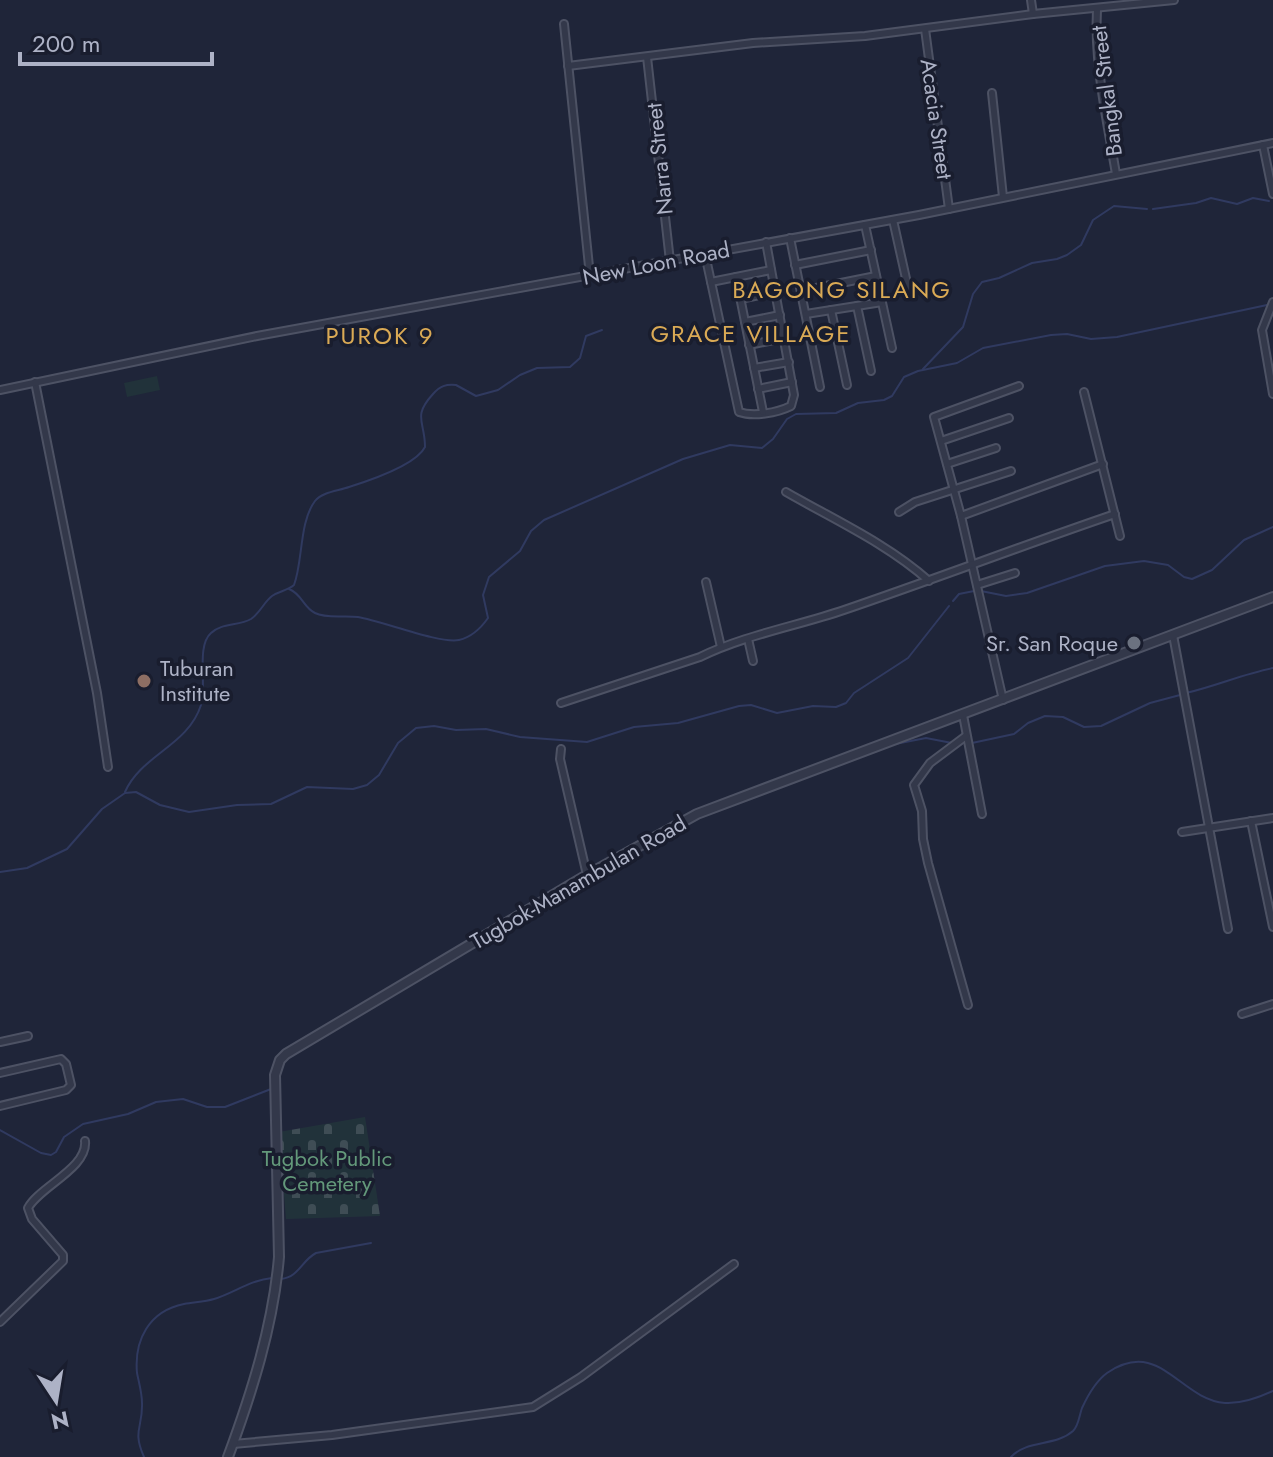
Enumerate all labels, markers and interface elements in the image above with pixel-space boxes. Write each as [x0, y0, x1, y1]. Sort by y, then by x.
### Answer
scale bar [20, 16, 212, 66]
street label: Bangkal Street [1082, 23, 1130, 158]
text: 200 m [32, 26, 100, 61]
street label: Acacia Street [913, 57, 961, 182]
street label: Narra Street [637, 101, 681, 217]
street label: New Loon Road [580, 233, 732, 293]
district label: BAGONG SILANG [732, 272, 952, 307]
district label: GRACE VILLAGE [651, 316, 851, 351]
district label: PUROK 9 [325, 318, 435, 353]
place label: Sr. San Roque [986, 627, 1118, 659]
marker: Sr. San Roque [1125, 634, 1143, 652]
place label: Tuburan Institute [160, 652, 234, 709]
marker: Tuburan Institute [135, 672, 153, 690]
street label: Tugbok-Manambulan Road [464, 807, 692, 957]
park label: Tugbok Public Cemetery [262, 1142, 392, 1199]
north arrow [16, 1361, 96, 1441]
text: N [48, 1403, 72, 1438]

